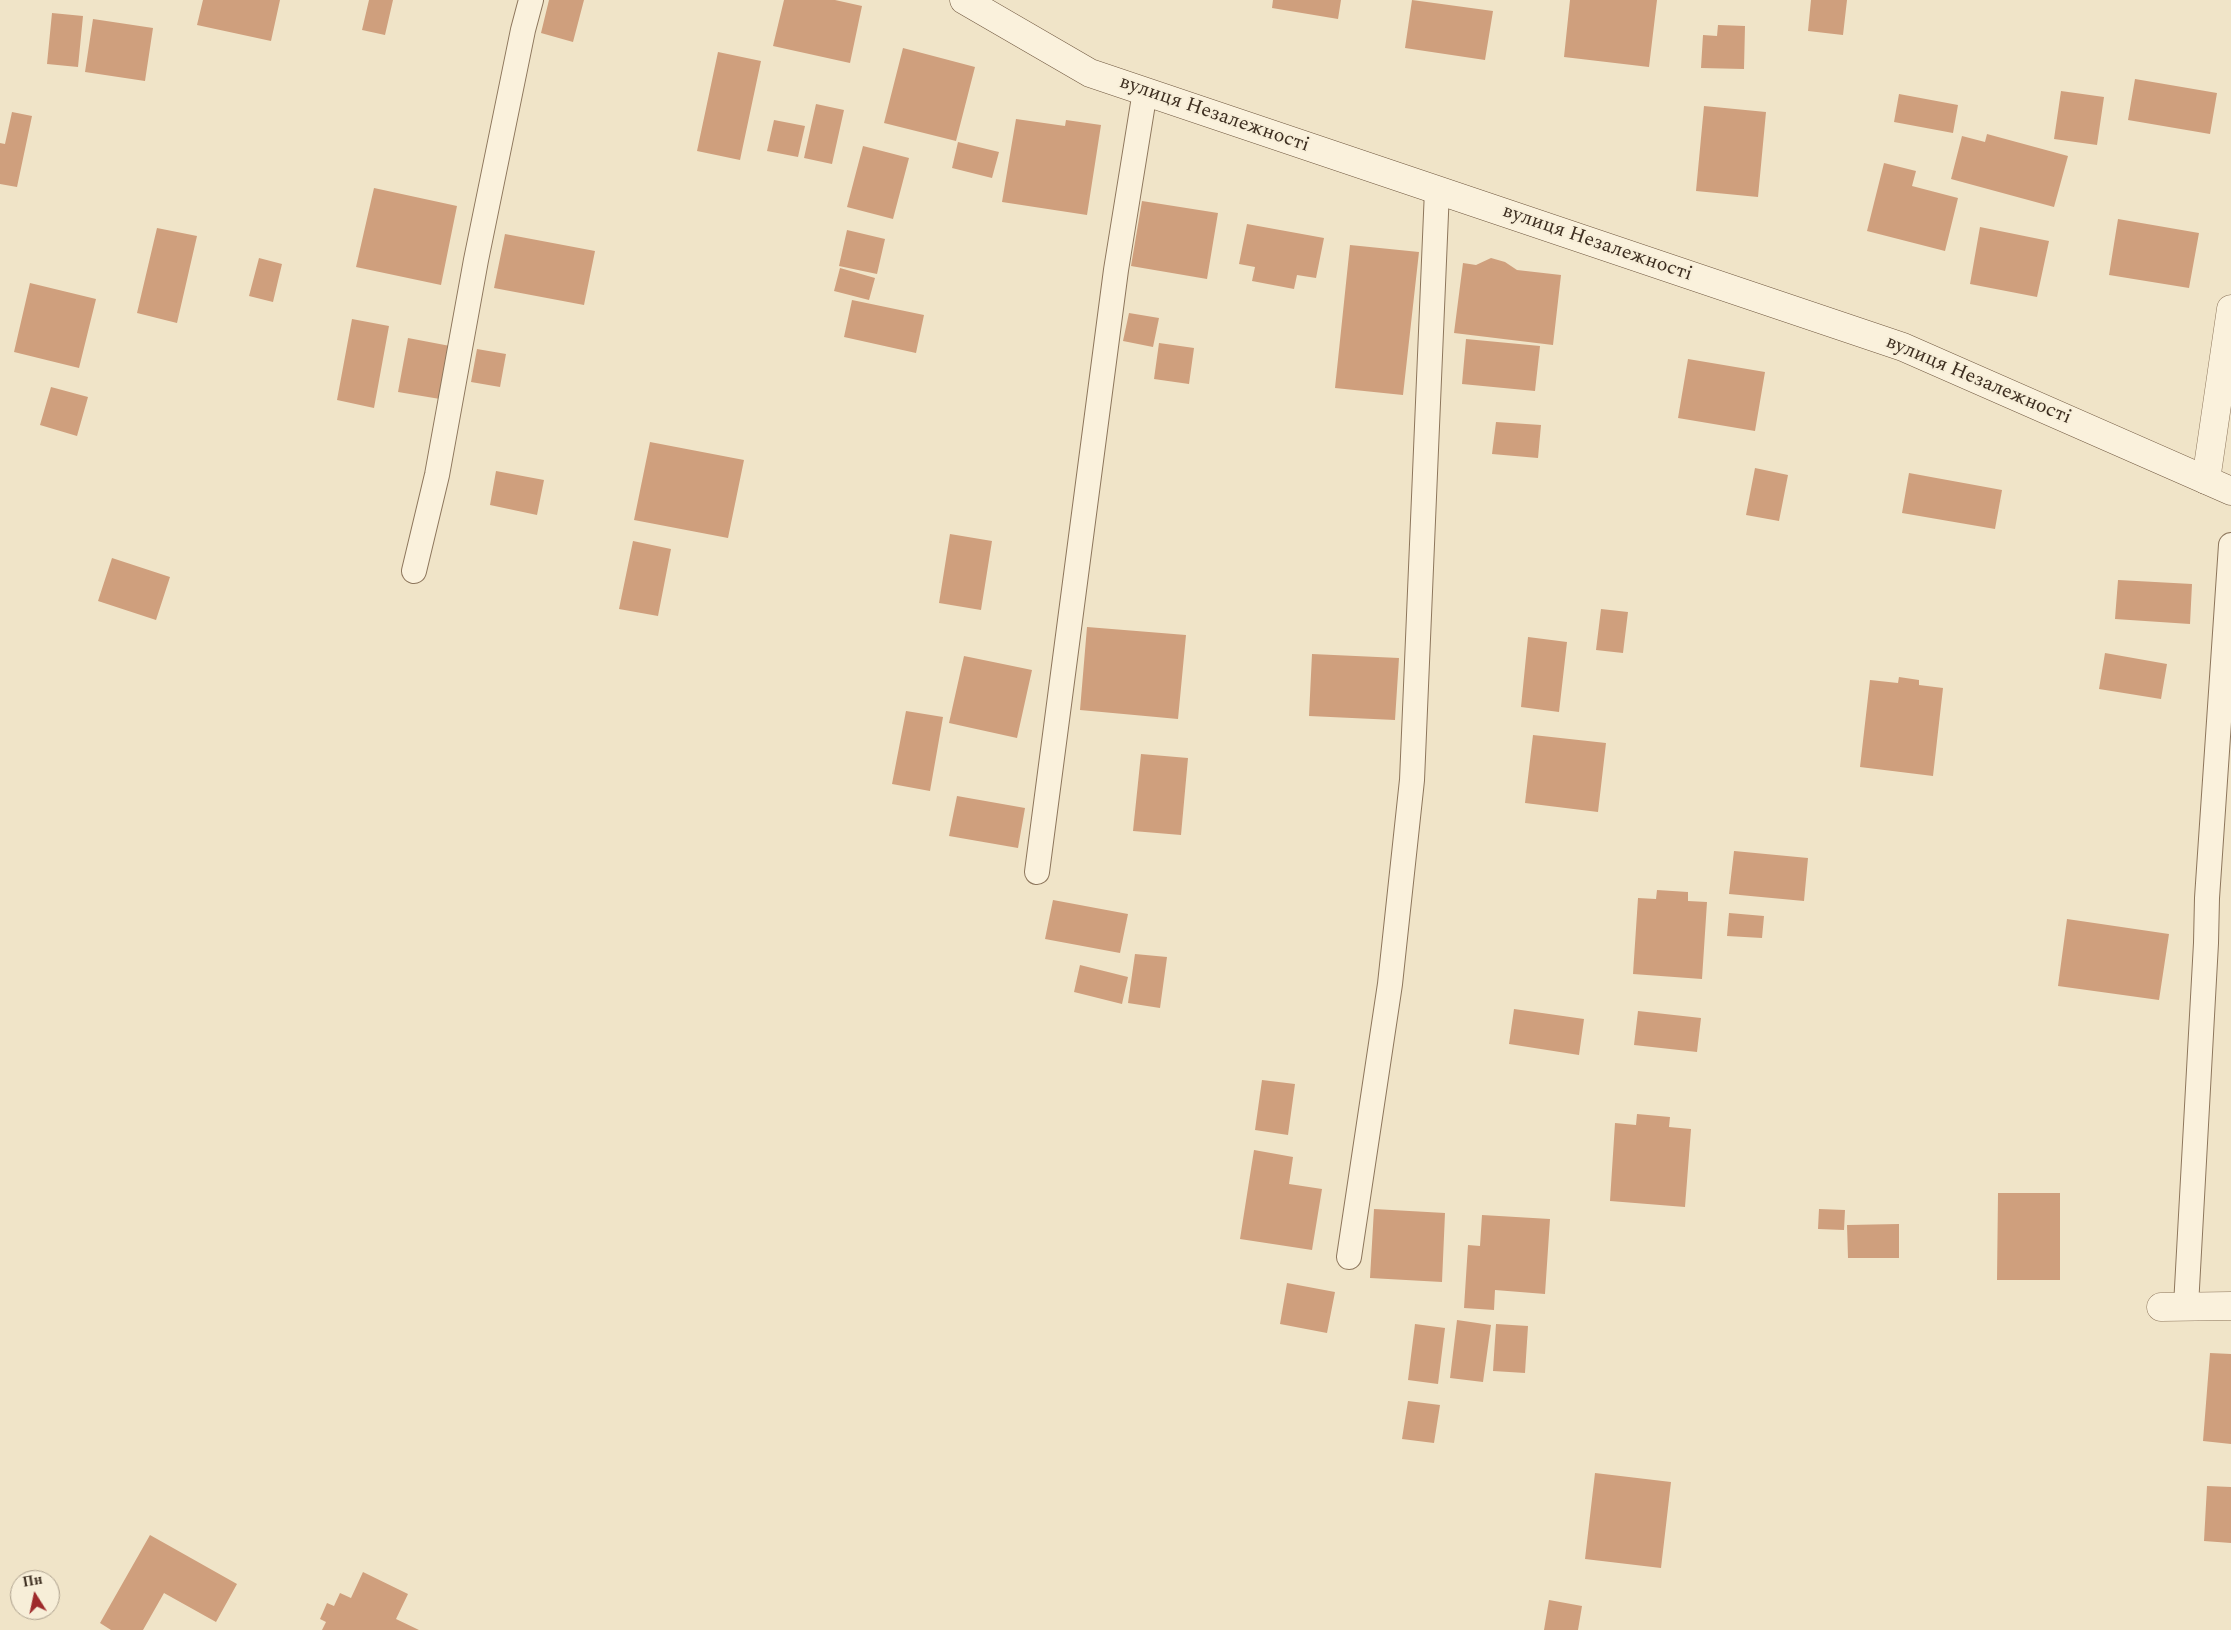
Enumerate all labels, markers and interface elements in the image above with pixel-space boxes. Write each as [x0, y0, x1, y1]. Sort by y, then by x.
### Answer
street label: вулиця Незалежності [1116, 71, 1312, 159]
street label: вулиця Незалежності [1499, 200, 1695, 288]
street label: вулиця Незалежності [1882, 331, 2074, 431]
text: Пн [21, 1569, 44, 1593]
north arrow [10, 1570, 60, 1620]

